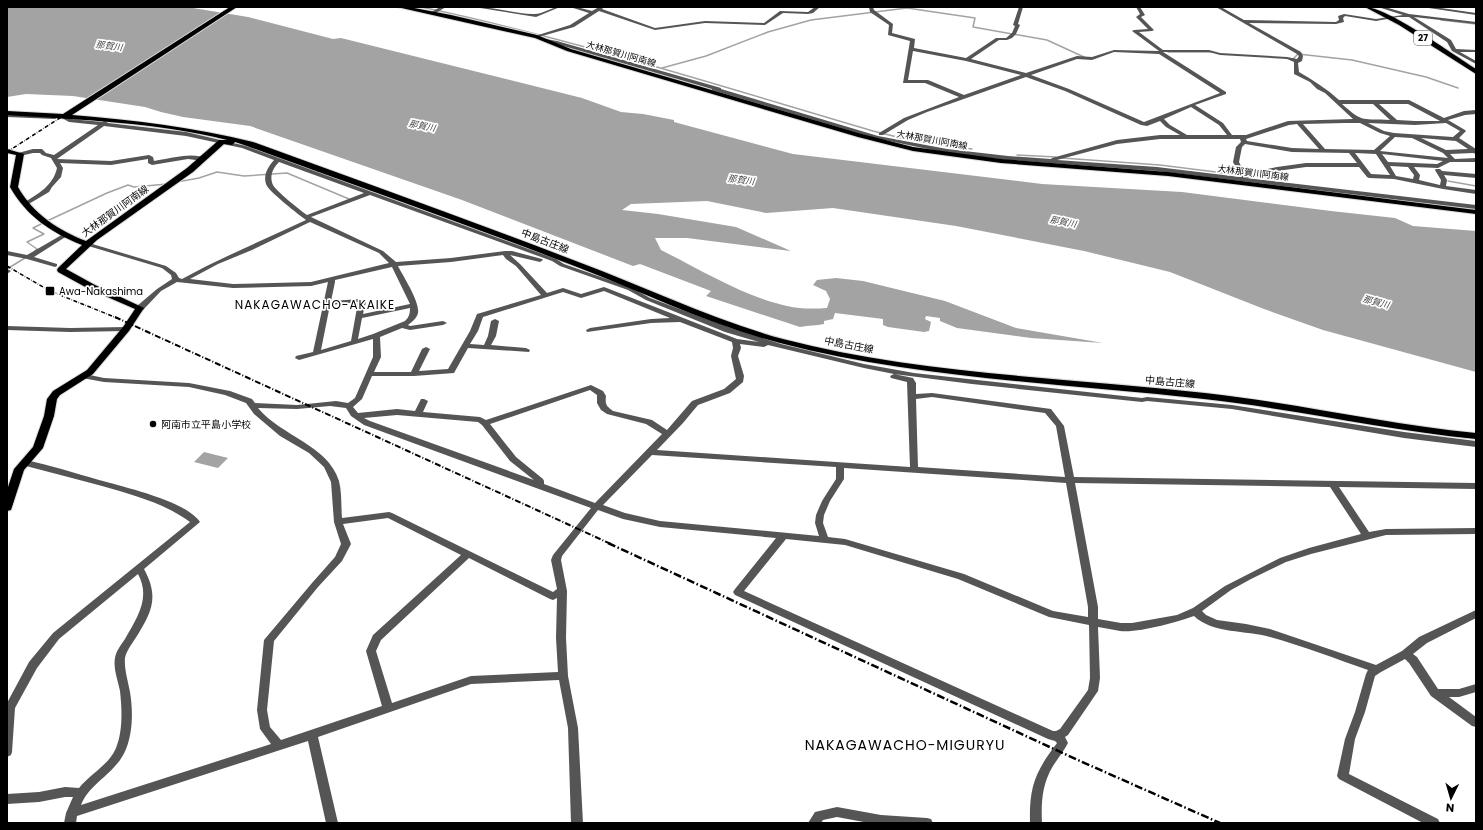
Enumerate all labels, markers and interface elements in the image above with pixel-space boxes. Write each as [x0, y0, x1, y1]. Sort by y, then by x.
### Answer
road number: 27 [1414, 31, 1432, 45]
water label: 那賀川 [95, 38, 124, 54]
street label: 大林那賀川阿南線 [585, 38, 658, 70]
water label: 那賀川 [408, 118, 437, 135]
street label: 大林那賀川阿南線 [895, 128, 969, 152]
street label: 大林那賀川阿南線 [1217, 163, 1290, 183]
water label: 那賀川 [727, 172, 756, 188]
street label: 大林那賀川阿南線 [78, 181, 152, 241]
water label: 那賀川 [1049, 214, 1078, 231]
street label: 中島古庄線 [519, 225, 571, 257]
place label: Awa-Nakashima [59, 284, 143, 299]
marker: Awa-Nakashima [44, 285, 56, 297]
water label: 那賀川 [1361, 293, 1392, 312]
district label: NAKAGAWACHO-AKAIKE [235, 296, 395, 313]
street label: 中島古庄線 [823, 333, 875, 357]
street label: 中島古庄線 [1144, 372, 1196, 392]
place label: 阿南市立平島小学校 [161, 417, 251, 432]
marker: 阿南市立平島小学校 [148, 419, 158, 429]
district label: NAKAGAWACHO-MIGURYU [805, 735, 1005, 755]
north arrow [1431, 778, 1471, 818]
text: N [1445, 800, 1455, 816]

